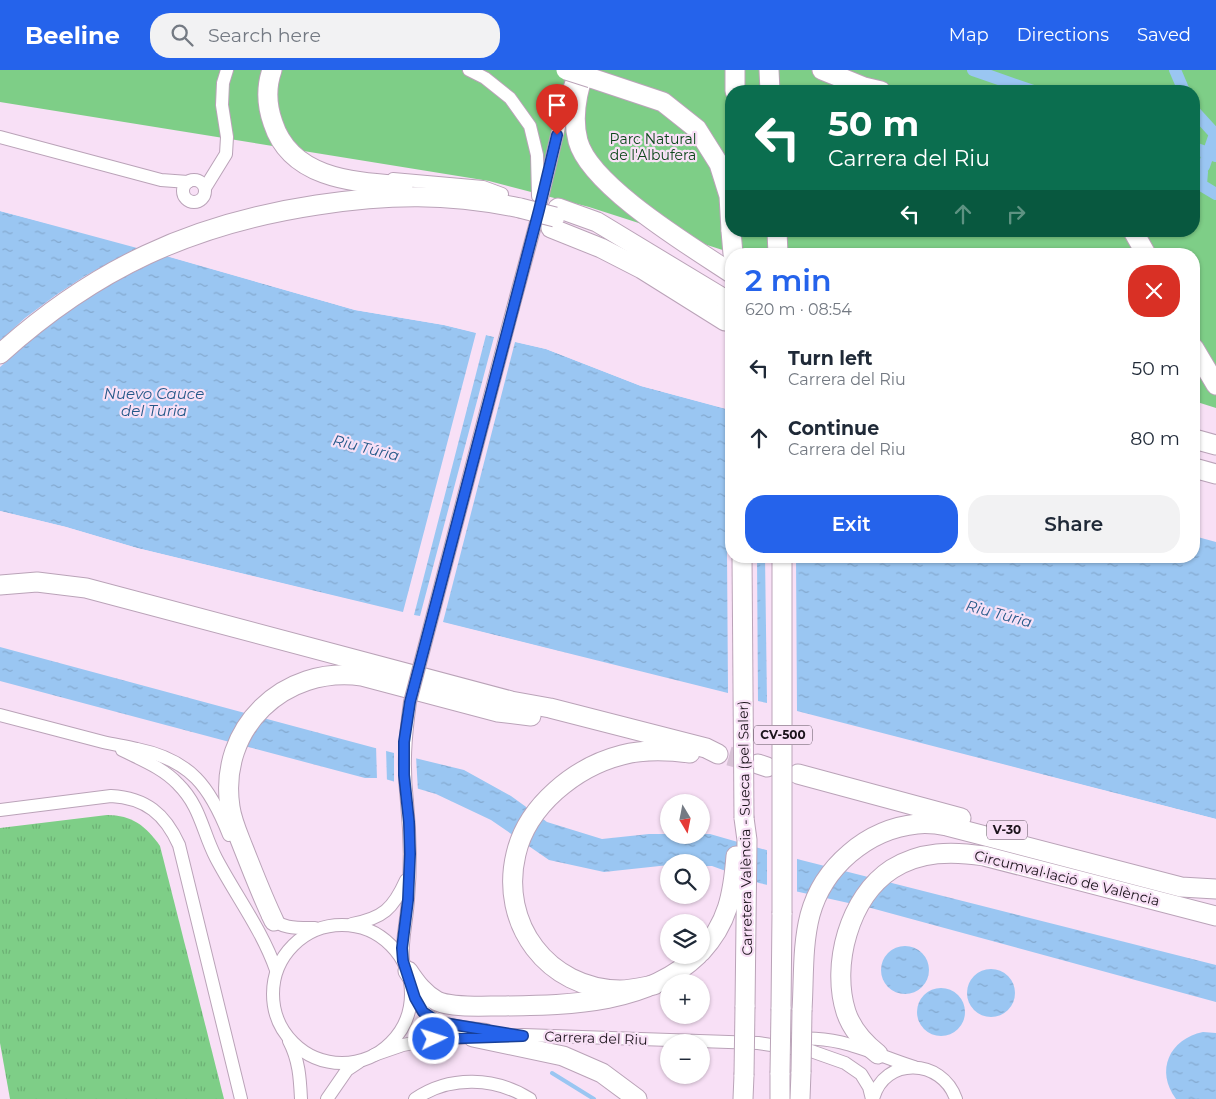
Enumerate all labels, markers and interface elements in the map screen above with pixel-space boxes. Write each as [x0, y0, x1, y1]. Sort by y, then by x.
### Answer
search box [150, 13, 500, 58]
text: Beeline [25, 21, 120, 50]
icon: search [168, 21, 196, 49]
text: Search here [208, 24, 321, 47]
text: Map [949, 24, 989, 46]
text: Directions [1017, 24, 1109, 46]
text: Saved [1137, 24, 1191, 46]
pin [536, 84, 578, 135]
icon: arrive [543, 91, 571, 119]
text: 50 m [828, 102, 919, 145]
icon: left [745, 105, 810, 170]
park label: Parc Natural de l'Albufera [610, 130, 696, 164]
text: Carrera del Riu [828, 145, 990, 172]
icon: left [896, 200, 924, 228]
icon: ahead [949, 200, 977, 228]
icon: right [1002, 200, 1030, 228]
text: 2 min [745, 262, 832, 299]
button: close [1128, 265, 1180, 317]
text: 620 m · 08:54 [745, 300, 852, 319]
text: Turn left [788, 347, 873, 370]
icon: left [745, 354, 773, 382]
text: 50 m [1132, 357, 1180, 380]
text: Carrera del Riu [788, 370, 906, 389]
water label: Nuevo Cauce del Turia [104, 384, 204, 420]
text: Continue [788, 417, 879, 440]
icon: ahead [745, 424, 773, 452]
text: 80 m [1130, 427, 1180, 450]
water label: Riu Túria [331, 430, 401, 465]
text: Carrera del Riu [788, 440, 906, 459]
button: Exit [745, 495, 958, 553]
button: Share [968, 495, 1180, 553]
water label: Riu Túria [964, 596, 1034, 631]
street label: Carretera València - Sueca (pel Saler) [734, 700, 756, 956]
road number: CV-500 [754, 726, 812, 744]
north arrow [660, 794, 710, 844]
map controls [660, 794, 710, 1084]
road number: V-30 [987, 820, 1027, 840]
street label: Circumval·lació de València [972, 846, 1162, 910]
button: search [660, 854, 710, 904]
button: layers [660, 914, 710, 964]
button: + [660, 974, 710, 1024]
position arrow [407, 1012, 459, 1064]
street label: Carrera del Riu [544, 1027, 648, 1049]
button: − [660, 1034, 710, 1084]

